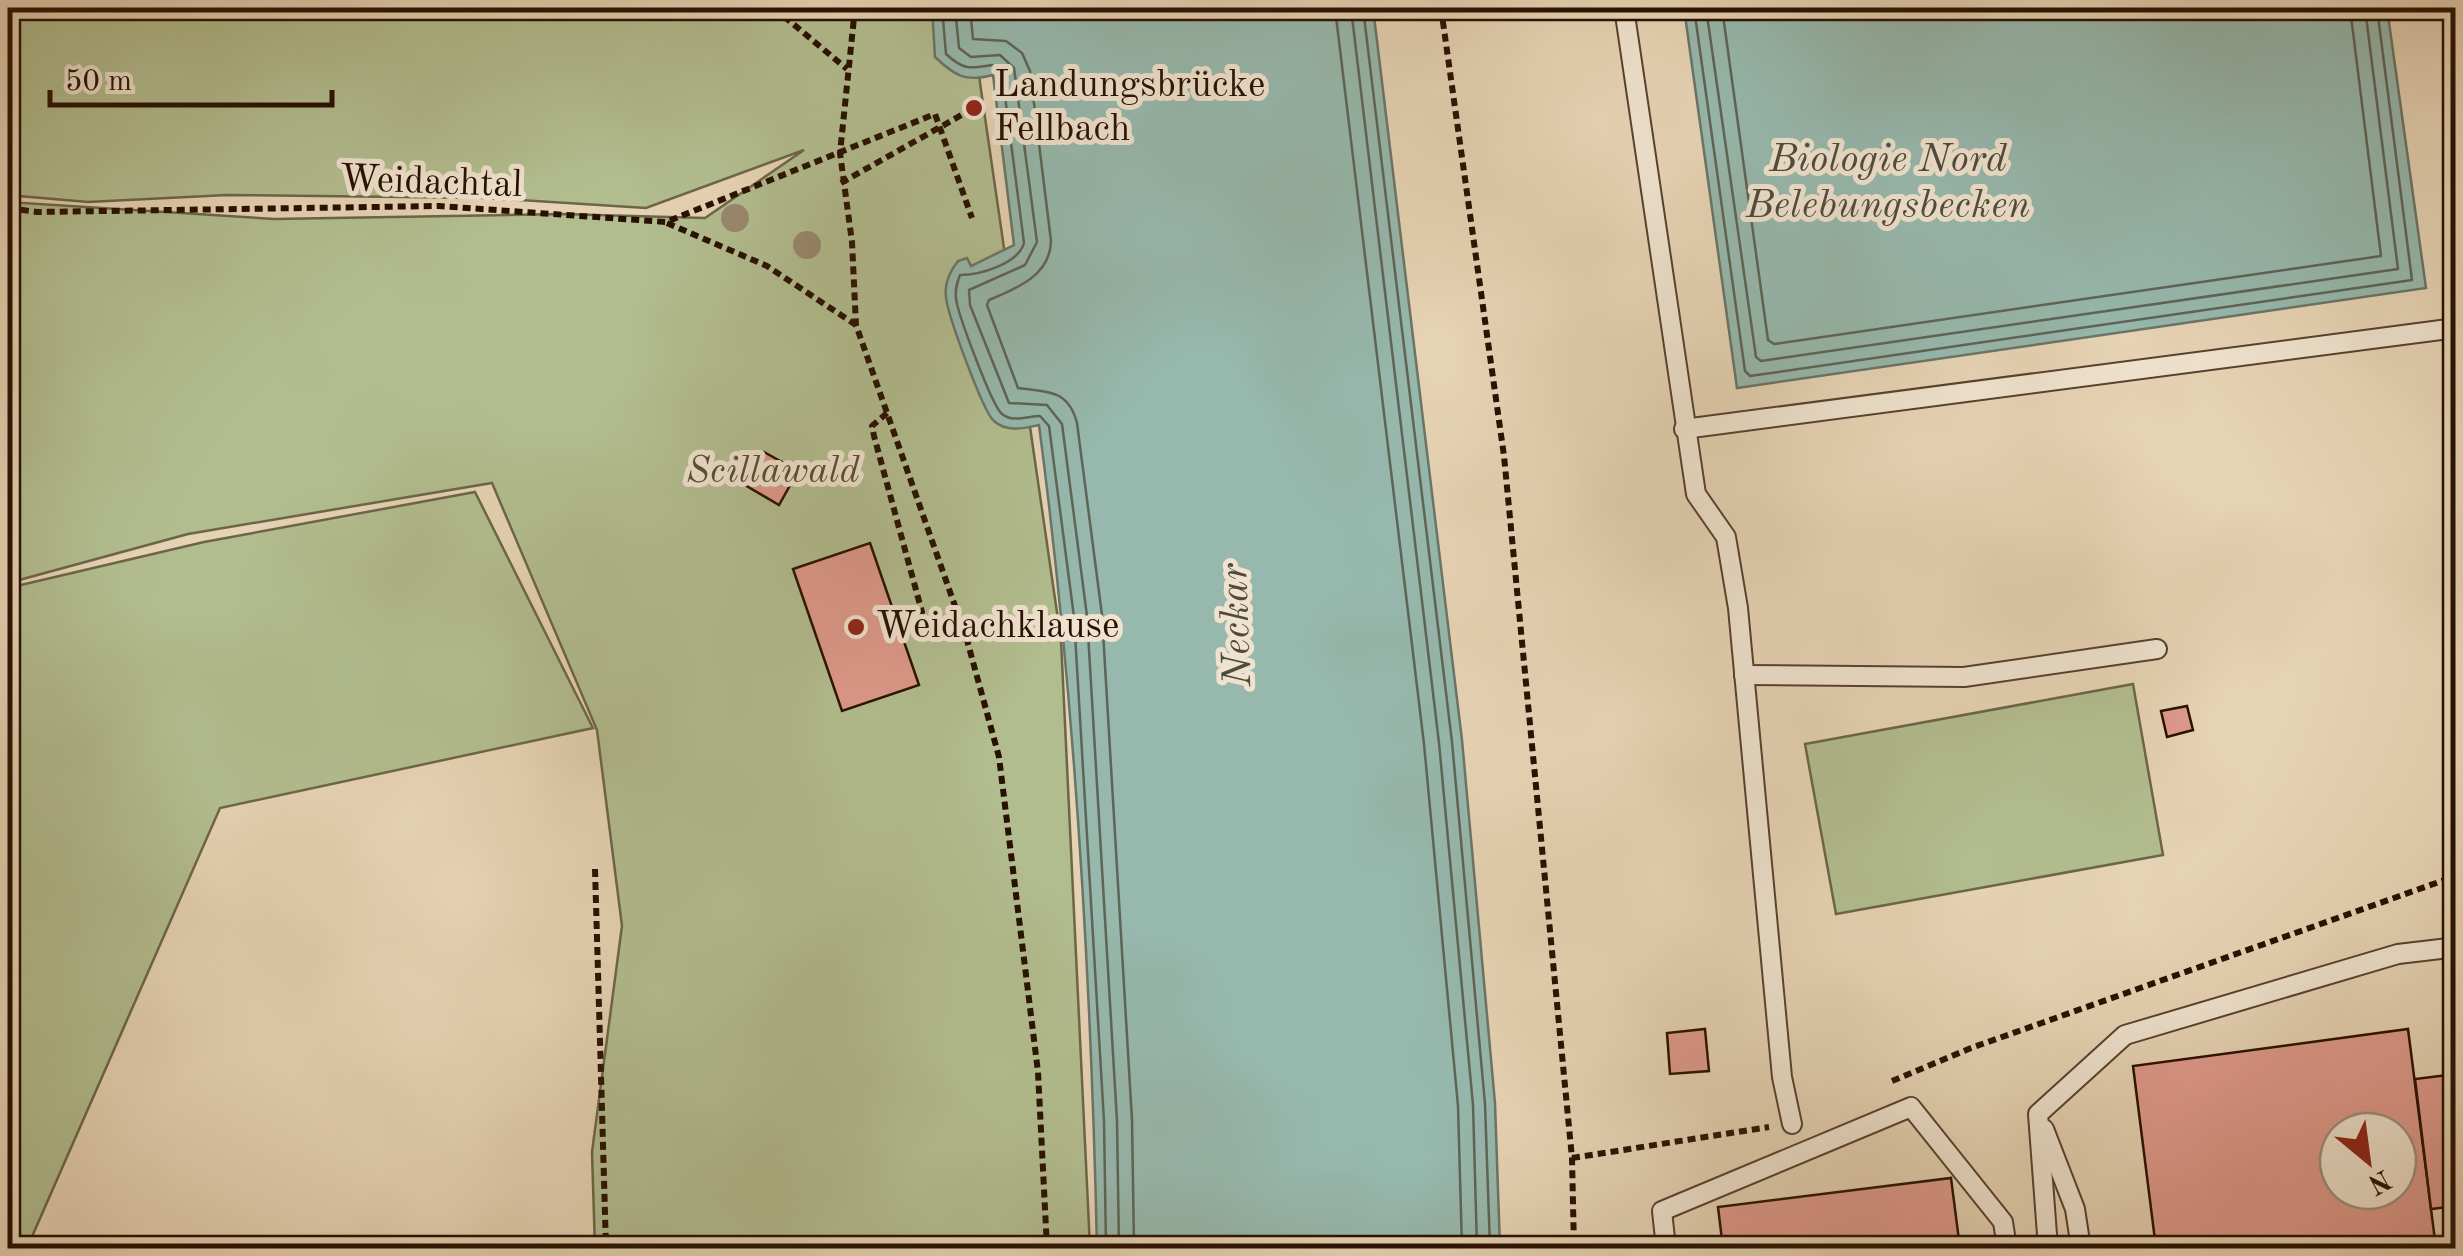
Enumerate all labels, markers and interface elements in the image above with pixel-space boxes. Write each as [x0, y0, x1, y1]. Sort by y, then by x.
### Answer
scale bar [50, 45, 332, 107]
text: 50 m [65, 67, 132, 97]
place label: Landungsbrücke Fellbach [994, 67, 1266, 149]
marker: Landungsbrücke Fellbach [963, 97, 985, 119]
water label: Biologie Nord Belebungsbecken [1745, 141, 2030, 227]
street label: Weidachtal [339, 161, 523, 205]
park label: Scillawald [686, 453, 861, 491]
water label: Neckar [1216, 562, 1260, 688]
place label: Weidachklause [876, 608, 1120, 646]
marker: Weidachklause [845, 616, 867, 638]
north arrow [2318, 1111, 2418, 1211]
text: N [2362, 1163, 2395, 1198]

